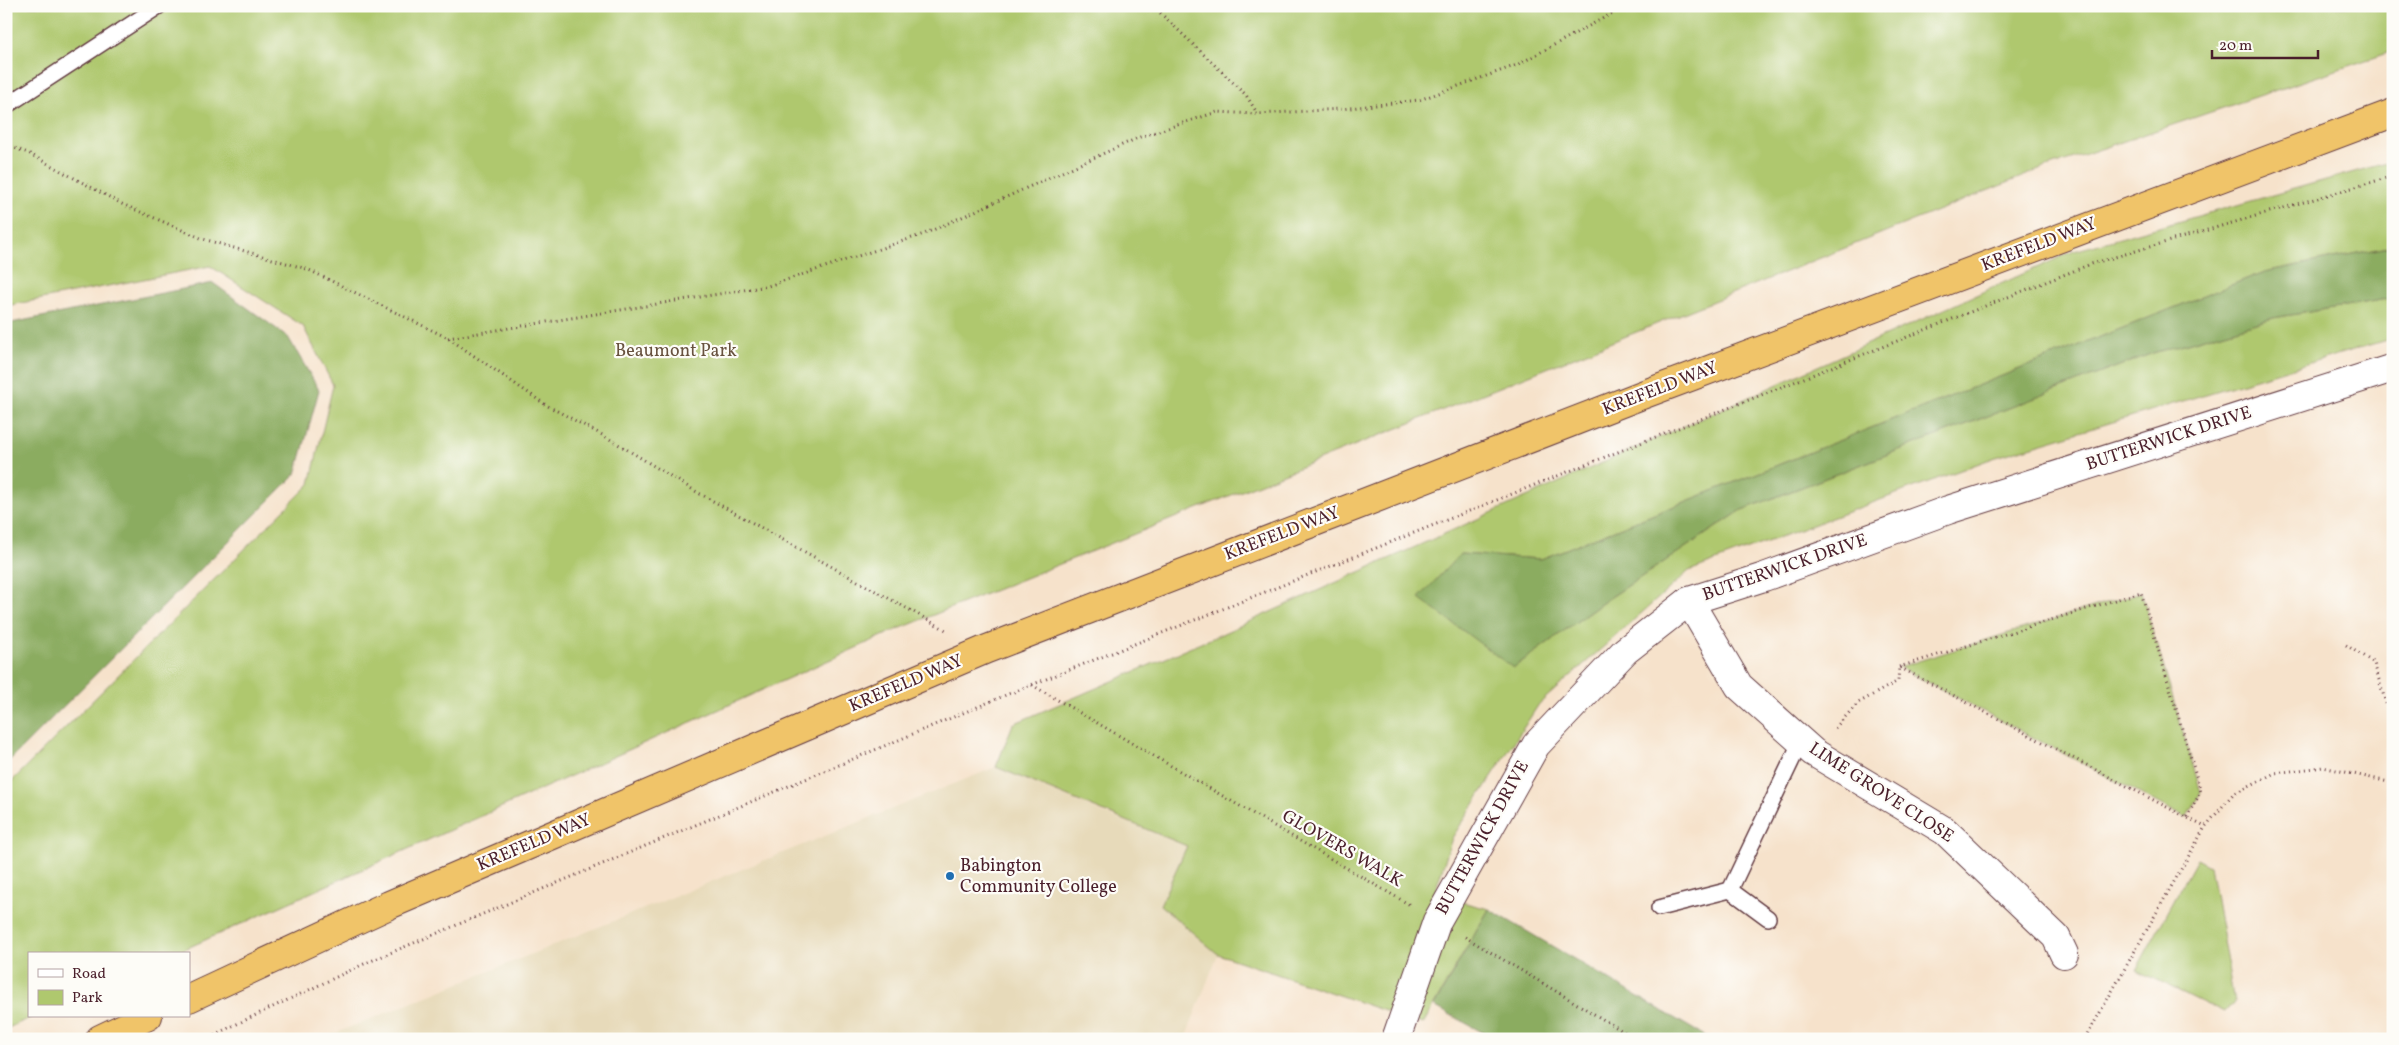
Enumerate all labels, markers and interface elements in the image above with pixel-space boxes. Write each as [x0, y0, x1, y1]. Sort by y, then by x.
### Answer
scale bar [2212, 28, 2318, 60]
text: 20 m [2219, 36, 2252, 57]
street label: KREFELD WAY [1978, 212, 2100, 278]
park label: Beaumont Park [615, 339, 737, 364]
street label: KREFELD WAY [1599, 356, 1721, 422]
street label: BUTTERWICK DRIVE [2083, 400, 2255, 478]
street label: KREFELD WAY [1221, 501, 1343, 567]
street label: BUTTERWICK DRIVE [1699, 528, 1871, 608]
street label: KREFELD WAY [845, 649, 967, 719]
street label: LIME GROVE CLOSE [1804, 737, 1959, 849]
street label: BUTTERWICK DRIVE [1430, 756, 1536, 920]
street label: GLOVERS WALK [1277, 804, 1407, 894]
street label: KREFELD WAY [473, 808, 595, 878]
place label: Babington Community College [960, 854, 1117, 900]
marker: Babington Community College [944, 870, 956, 882]
legend [28, 952, 190, 1018]
text: Road [72, 964, 106, 985]
text: Park [72, 988, 103, 1009]

